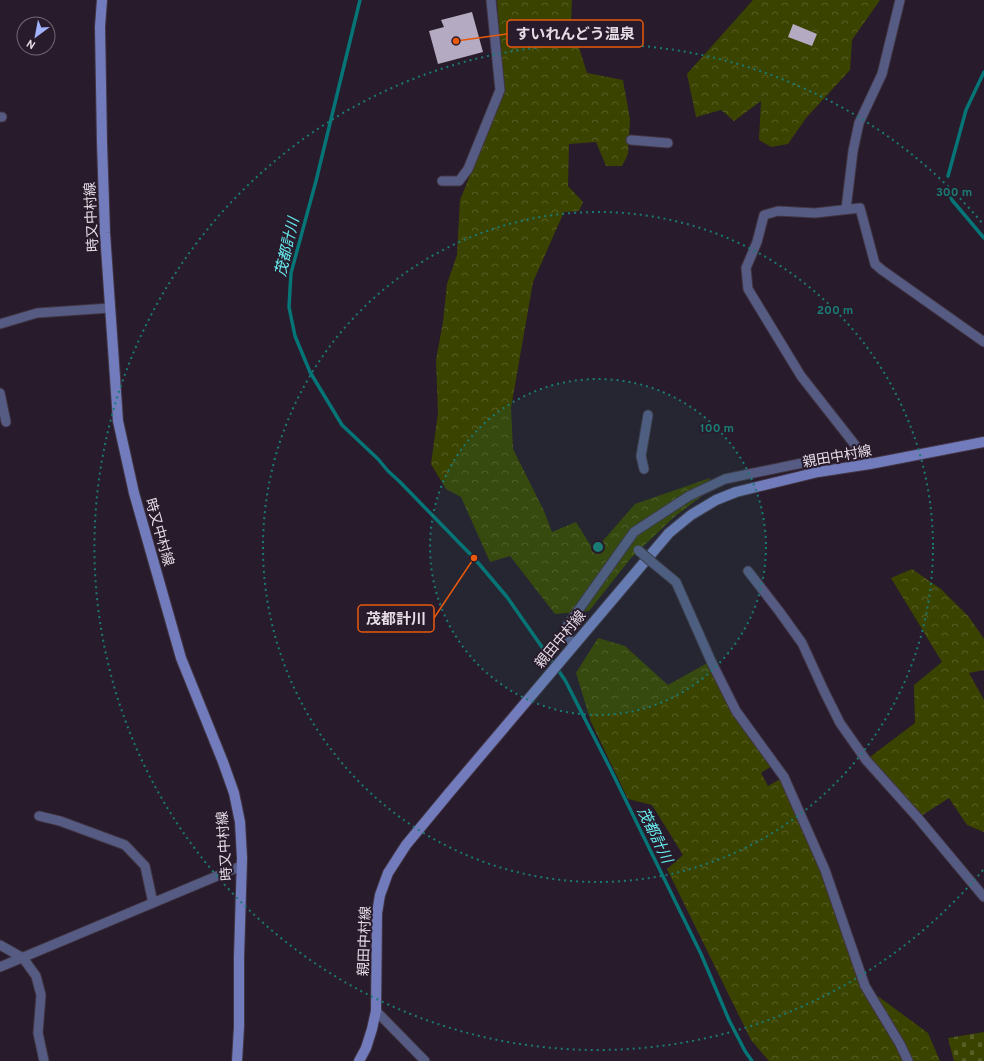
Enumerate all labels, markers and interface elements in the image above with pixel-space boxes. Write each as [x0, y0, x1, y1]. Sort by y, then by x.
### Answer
north arrow [16, 16, 56, 56]
callout: すいれんどう温泉 [507, 20, 643, 47]
text: すいれんどう温泉 [515, 26, 635, 45]
text: N [24, 36, 38, 52]
street label: 時又中村線 [81, 182, 103, 252]
text: 300 m [936, 185, 972, 201]
water label: 茂都計川 [272, 214, 305, 279]
text: 200 m [817, 303, 853, 319]
text: 100 m [700, 421, 734, 437]
street label: 親田中村線 [801, 442, 873, 472]
street label: 時又中村線 [141, 496, 177, 568]
centre of rings [591, 540, 605, 554]
callout: 茂都計川 [358, 605, 434, 632]
street label: 親田中村線 [531, 607, 590, 672]
text: 茂都計川 [366, 611, 426, 630]
water label: 茂都計川 [632, 805, 676, 869]
street label: 時又中村線 [214, 810, 236, 881]
street label: 親田中村線 [355, 906, 375, 976]

